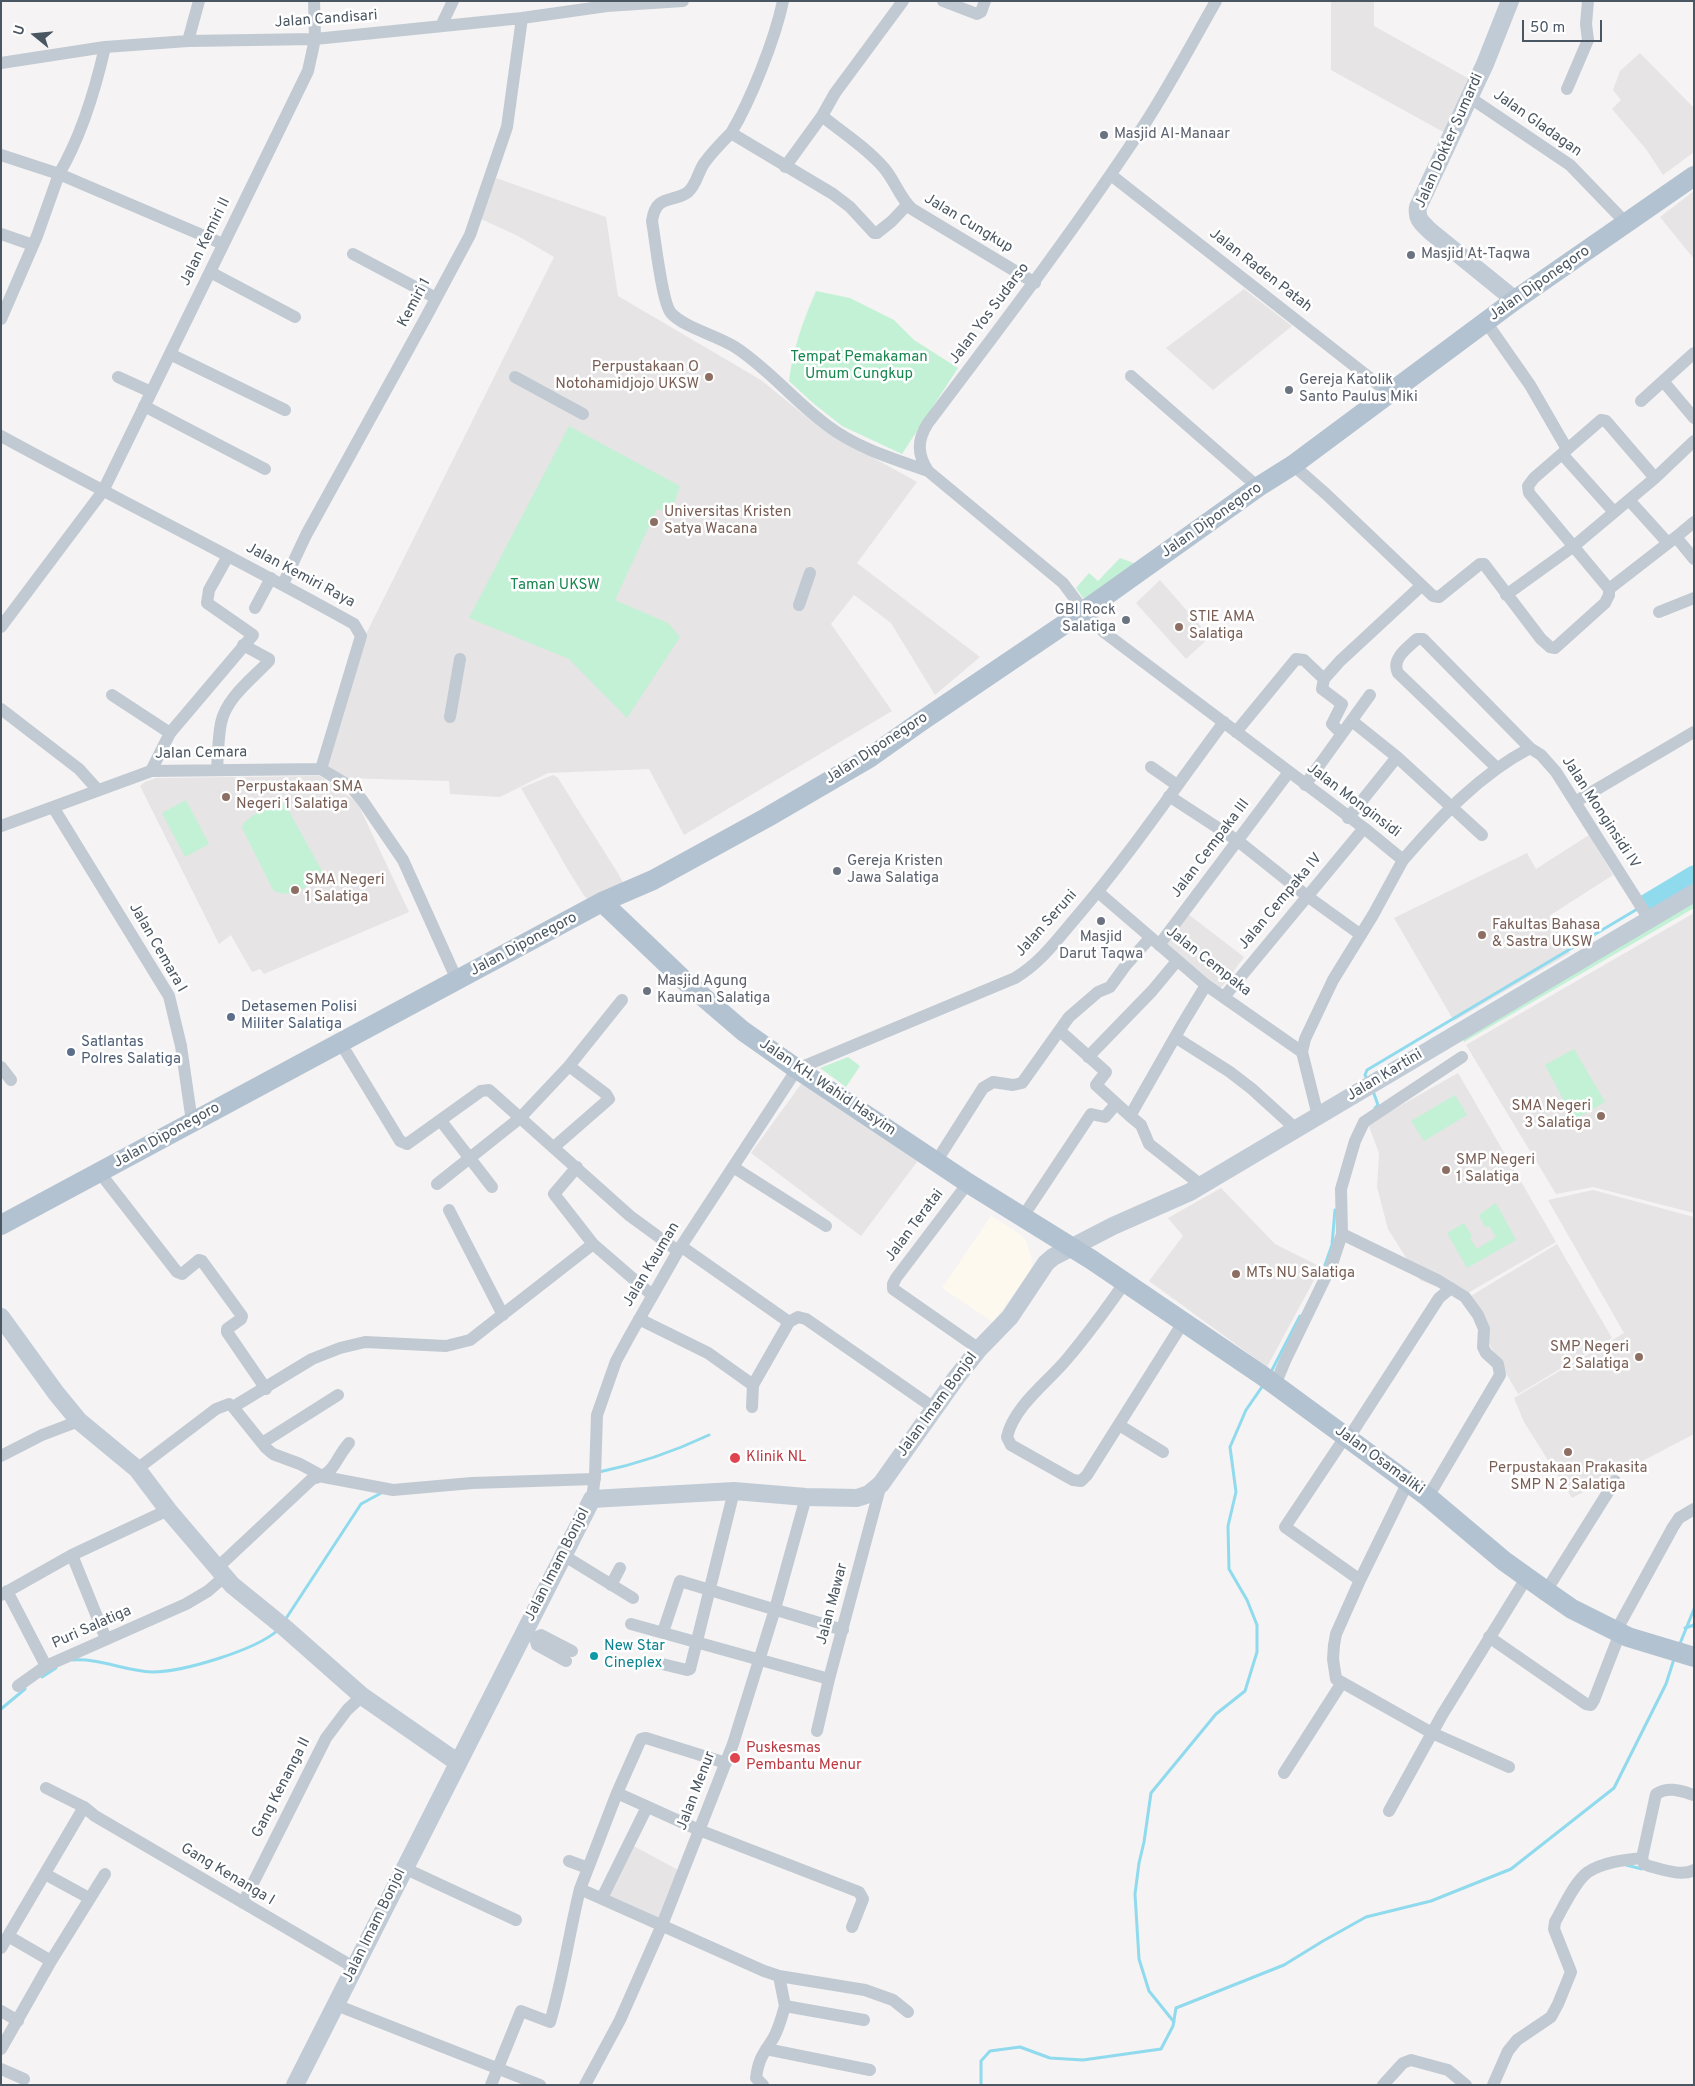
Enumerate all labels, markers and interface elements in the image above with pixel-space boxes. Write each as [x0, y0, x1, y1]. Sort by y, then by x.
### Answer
street label: Jalan Candisari [274, 7, 378, 33]
north arrow [10, 10, 60, 60]
scale bar [1525, 10, 1605, 42]
text: 50 m [1530, 19, 1565, 38]
text: U [11, 23, 30, 38]
street label: Jalan Dokter Sumardi [1412, 71, 1488, 211]
street label: Jalan Gladagan [1489, 87, 1585, 161]
place label: Masjid Al-Manaar [1114, 126, 1230, 144]
marker: Masjid Al-Manaar [1098, 129, 1110, 141]
street label: Jalan Cungkup [920, 190, 1016, 258]
street label: Jalan Kemiri II [177, 195, 235, 289]
street label: Jalan Raden Patah [1205, 225, 1315, 317]
street label: Jalan Diponegoro [1486, 243, 1594, 325]
place label: Masjid At-Taqwa [1421, 246, 1530, 264]
marker: Masjid At-Taqwa [1405, 249, 1417, 261]
street label: Jalan Yos Sudarso [946, 260, 1034, 368]
street label: Kemiri 1 [395, 275, 435, 331]
park label: Tempat Pemakaman Umum Cungkup [790, 349, 928, 384]
place label: Perpustakaan O Notohamidjojo UKSW [555, 359, 699, 394]
marker: Perpustakaan O Notohamidjojo UKSW [703, 371, 715, 383]
place label: Gereja Katolik Santo Paulus Miki [1299, 372, 1418, 407]
marker: Gereja Katolik Santo Paulus Miki [1283, 384, 1295, 396]
street label: Jalan Diponegoro [1158, 480, 1266, 562]
place label: Universitas Kristen Satya Wacana [664, 504, 791, 539]
marker: Universitas Kristen Satya Wacana [648, 516, 660, 528]
street label: Jalan Kemiri Raya [243, 540, 357, 612]
park label: Taman UKSW [510, 577, 600, 595]
place label: GBI Rock Salatiga [1054, 602, 1116, 637]
place label: STIE AMA Salatiga [1189, 609, 1255, 644]
marker: GBI Rock Salatiga [1120, 614, 1132, 626]
marker: STIE AMA Salatiga [1173, 621, 1185, 633]
street label: Jalan Diponegoro [822, 709, 932, 789]
street label: Jalan Cemara [155, 744, 247, 764]
street label: Jalan Monginsidi IV [1557, 753, 1643, 873]
street label: Jalan Monginsidi [1302, 760, 1404, 842]
place label: Perpustakaan SMA Negeri 1 Salatiga [236, 779, 363, 814]
marker: Perpustakaan SMA Negeri 1 Salatiga [220, 791, 232, 803]
street label: Jalan Cempaka III [1168, 796, 1254, 902]
street label: Jalan Cempaka IV [1235, 850, 1327, 954]
place label: Gereja Kristen Jawa Salatiga [847, 853, 943, 888]
marker: Gereja Kristen Jawa Salatiga [831, 865, 843, 877]
place label: SMA Negeri 1 Salatiga [305, 872, 385, 907]
marker: SMA Negeri 1 Salatiga [289, 884, 301, 896]
street label: Jalan Seruni [1012, 887, 1082, 961]
street label: Jalan Cemara I [124, 900, 190, 996]
street label: Jalan Diponegoro [467, 909, 581, 981]
marker: Masjid Darut Taqwa [1095, 915, 1107, 927]
place label: Fakultas Bahasa & Sastra UKSW [1492, 917, 1600, 952]
street label: Jalan Cempaka [1162, 923, 1254, 1001]
place label: Masjid Darut Taqwa [1059, 929, 1143, 964]
marker: Fakultas Bahasa & Sastra UKSW [1476, 929, 1488, 941]
place label: Masjid Agung Kauman Salatiga [657, 973, 770, 1008]
marker: Masjid Agung Kauman Salatiga [641, 985, 653, 997]
place label: Detasemen Polisi Militer Salatiga [241, 999, 357, 1034]
marker: Detasemen Polisi Militer Salatiga [225, 1011, 237, 1023]
place label: Satlantas Polres Salatiga [81, 1034, 181, 1069]
street label: Jalan KH. Wahid Hasyim [755, 1036, 899, 1140]
marker: Satlantas Polres Salatiga [65, 1046, 77, 1058]
street label: Jalan Kartini [1344, 1046, 1426, 1106]
place label: SMA Negeri 3 Salatiga [1511, 1098, 1591, 1133]
street label: Jalan Diponegoro [111, 1099, 223, 1173]
marker: SMA Negeri 3 Salatiga [1595, 1110, 1607, 1122]
place label: SMP Negeri 1 Salatiga [1456, 1152, 1535, 1187]
marker: SMP Negeri 1 Salatiga [1440, 1164, 1452, 1176]
street label: Jalan Teratai [882, 1186, 948, 1266]
street label: Jalan Kauman [620, 1219, 684, 1311]
place label: MTs NU Salatiga [1246, 1265, 1355, 1283]
marker: MTs NU Salatiga [1230, 1268, 1242, 1280]
place label: SMP Negeri 2 Salatiga [1550, 1339, 1629, 1374]
street label: Jalan Imam Bonjol [894, 1349, 982, 1461]
marker: SMP Negeri 2 Salatiga [1633, 1351, 1645, 1363]
street label: Jalan Osamaliki [1331, 1423, 1427, 1499]
marker: Perpustakaan Prakasita SMP N 2 Salatiga [1562, 1446, 1574, 1458]
place label: Klinik NL [746, 1449, 806, 1467]
marker: Klinik NL [728, 1451, 742, 1465]
place label: Perpustakaan Prakasita SMP N 2 Salatiga [1489, 1460, 1647, 1495]
street label: Jalan Imam Bonjol [522, 1505, 594, 1625]
street label: Jalan Mawar [813, 1561, 853, 1647]
street label: Puri Salatiga [50, 1602, 134, 1654]
place label: New Star Cineplex [604, 1638, 665, 1673]
marker: New Star Cineplex [588, 1650, 600, 1662]
street label: Gang Kenanga II [249, 1735, 315, 1841]
place label: Puskesmas Pembantu Menur [746, 1740, 862, 1775]
street label: Jalan Menur [674, 1749, 720, 1833]
marker: Puskesmas Pembantu Menur [728, 1751, 742, 1765]
street label: Gang Kenanga I [177, 1840, 277, 1910]
street label: Jalan Imam Bonjol [340, 1866, 410, 1986]

